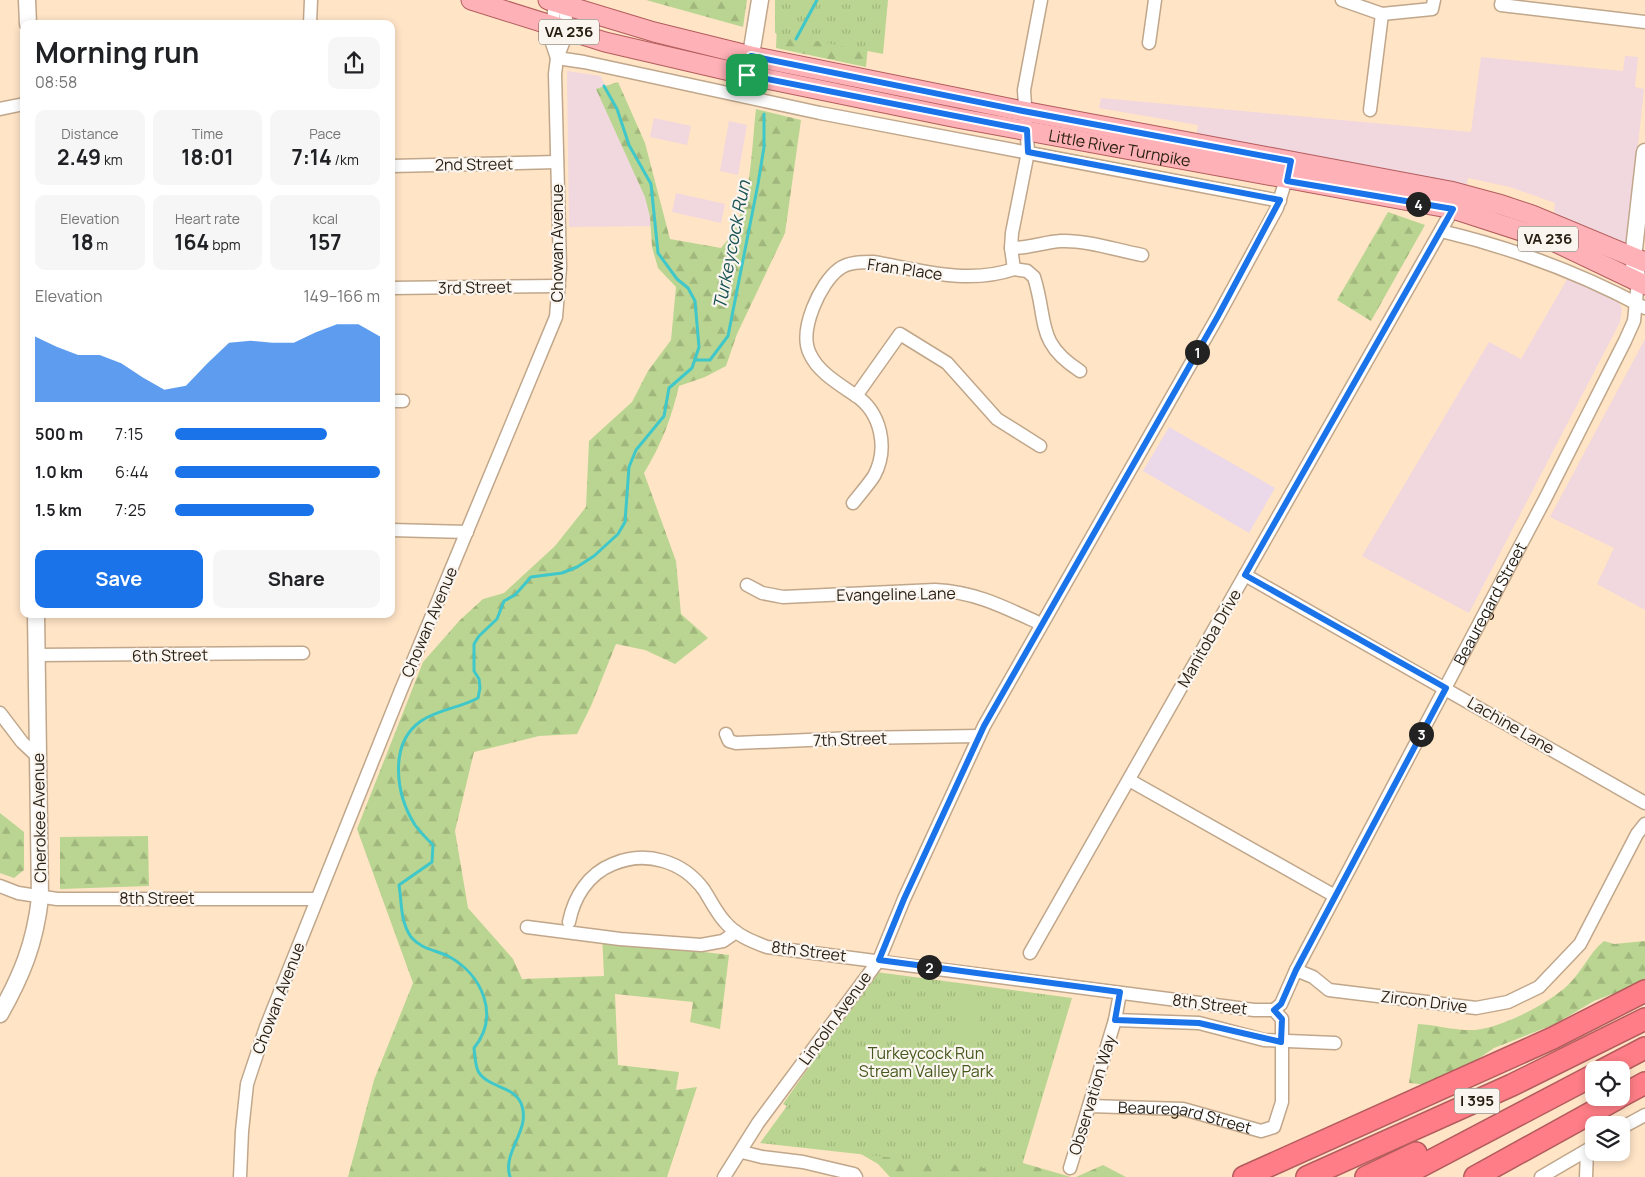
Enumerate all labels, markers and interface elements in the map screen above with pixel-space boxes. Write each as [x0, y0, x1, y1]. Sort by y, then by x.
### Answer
road number: VA 236 [539, 20, 599, 44]
text: Morning run [35, 33, 199, 71]
button: share [328, 37, 380, 89]
pin [726, 54, 768, 96]
icon: arrive [733, 61, 761, 89]
text: 08:58 [35, 71, 77, 93]
text: Distance [61, 124, 119, 143]
text: Time [192, 124, 223, 143]
text: Pace [309, 124, 341, 143]
street label: Little River Turnpike [1047, 124, 1193, 172]
text: 2.49 [57, 143, 101, 171]
text: 18:01 [181, 143, 234, 171]
text: 7:14 [291, 143, 332, 171]
text: km [101, 150, 123, 169]
text: /km [332, 150, 359, 169]
street label: 2nd Street [435, 152, 513, 176]
water label: Turkeycock Run [707, 177, 756, 311]
street label: Chowan Avenue [546, 184, 568, 302]
pin: 4 [1406, 192, 1430, 216]
text: 4 [1414, 195, 1423, 214]
text: Elevation [60, 209, 119, 228]
text: Heart rate [175, 209, 240, 228]
text: kcal [312, 209, 338, 228]
road number: VA 236 [1518, 226, 1578, 252]
text: 18 [71, 228, 94, 256]
text: 164 [174, 228, 209, 256]
text: 157 [309, 228, 342, 256]
text: m [94, 235, 108, 254]
text: bpm [209, 235, 241, 254]
street label: Fran Place [866, 253, 944, 285]
street label: 3rd Street [438, 275, 512, 299]
text: Elevation [35, 285, 103, 307]
text: 149–166 m [303, 285, 380, 307]
pin: 1 [1184, 340, 1210, 364]
text: 1 [1194, 343, 1201, 362]
text: 500 m [35, 423, 83, 445]
text: 7:15 [115, 423, 143, 445]
text: 1.0 km [35, 461, 83, 483]
text: 6:44 [115, 461, 149, 483]
text: 1.5 km [35, 499, 82, 521]
text: 7:25 [115, 499, 146, 521]
street label: Beauregard Street [1448, 538, 1531, 669]
button: Save [35, 550, 203, 608]
button: Share [213, 550, 380, 608]
street label: Chowan Avenue [396, 563, 462, 681]
street label: Evangeline Lane [836, 582, 956, 606]
street label: Manitoba Drive [1172, 585, 1246, 691]
street label: 6th Street [132, 643, 208, 667]
street label: Lachine Lane [1463, 691, 1559, 759]
pin: 3 [1408, 722, 1434, 746]
text: 3 [1417, 725, 1426, 744]
street label: 7th Street [813, 727, 887, 751]
street label: Cherokee Avenue [27, 753, 51, 883]
street label: 8th Street [119, 887, 195, 909]
street label: 8th Street [770, 935, 848, 967]
street label: Chowan Avenue [247, 939, 309, 1057]
pin: 2 [916, 954, 942, 980]
text: 2 [925, 958, 934, 977]
street label: Lincoln Avenue [794, 967, 876, 1069]
street label: Zircon Drive [1379, 985, 1469, 1017]
street label: 8th Street [1171, 988, 1249, 1020]
street label: Observation Way [1063, 1032, 1121, 1158]
park label: Turkeycock Run Stream Valley Park [859, 1042, 994, 1082]
map controls [1585, 1061, 1630, 1161]
button: locate [1585, 1061, 1630, 1106]
road number: I 395 [1454, 1088, 1500, 1114]
street label: Beauregard Street [1118, 1096, 1254, 1139]
button: layers [1585, 1116, 1630, 1161]

